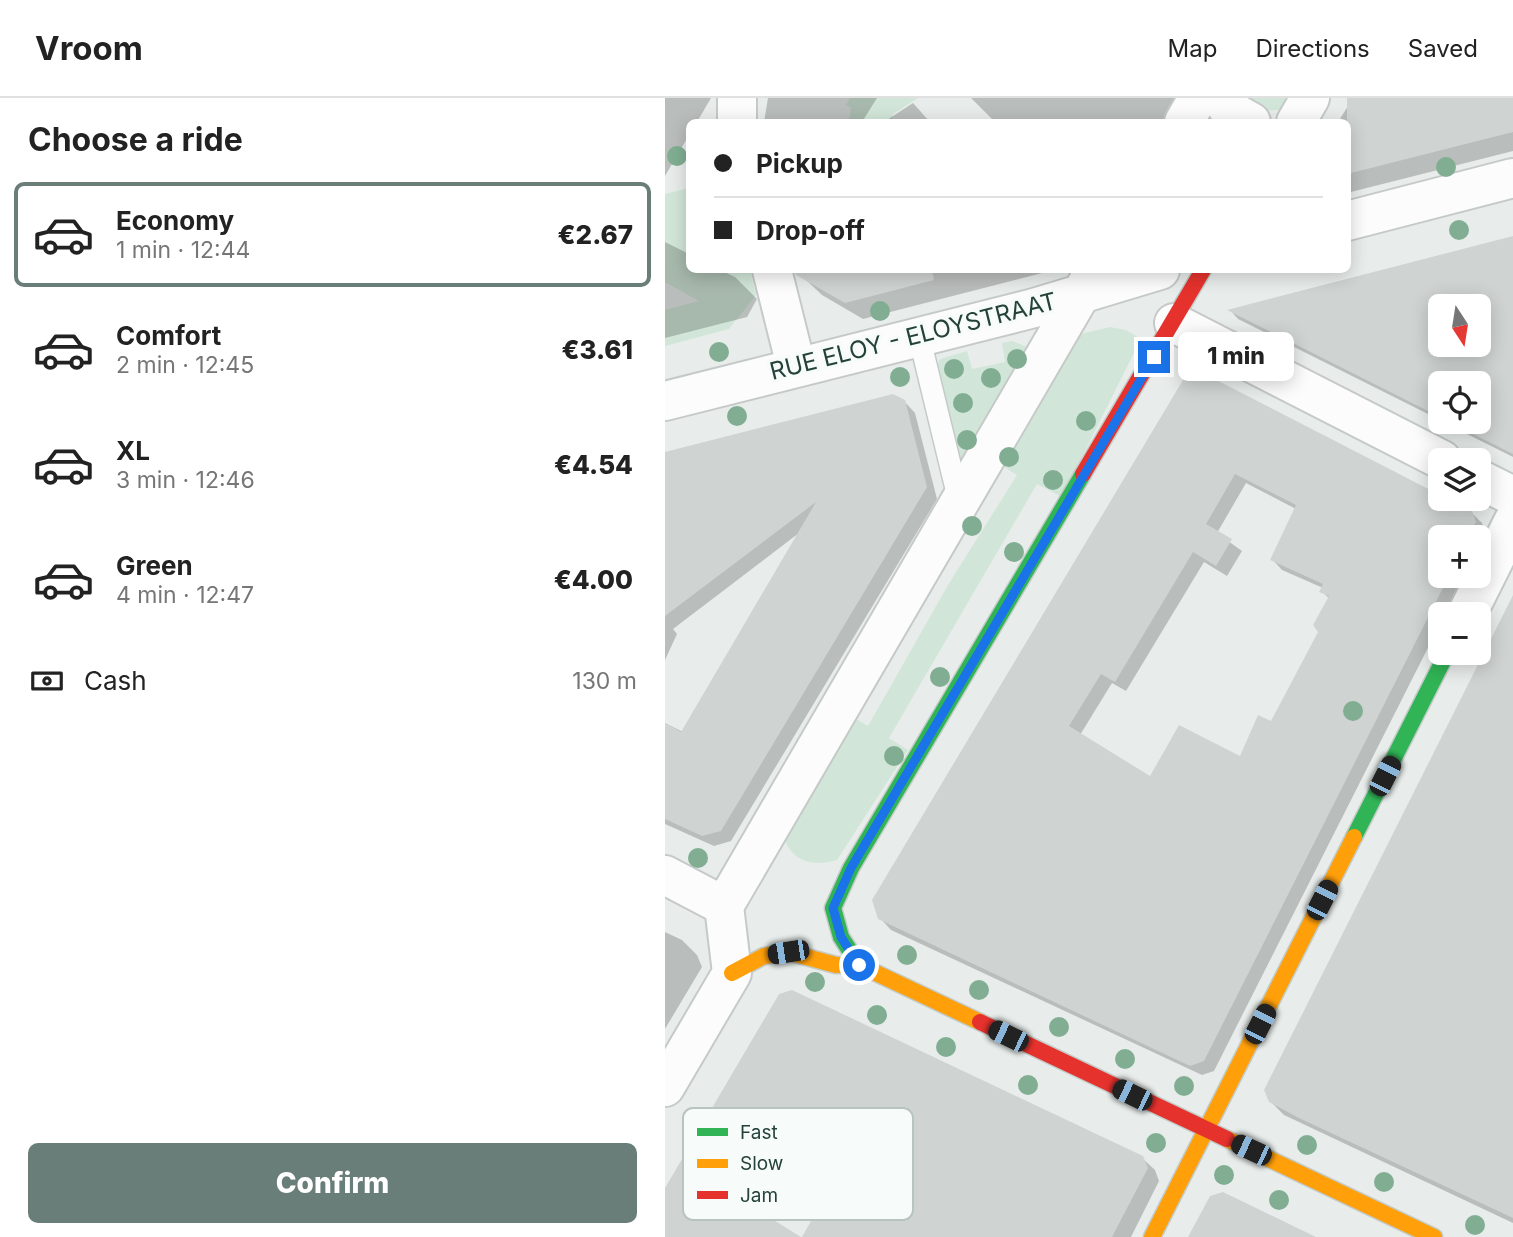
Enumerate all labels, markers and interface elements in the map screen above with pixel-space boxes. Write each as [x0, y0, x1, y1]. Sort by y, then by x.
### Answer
text: Vroom [35, 28, 143, 68]
text: Map [1168, 34, 1217, 63]
text: Directions [1255, 34, 1370, 63]
text: Saved [1408, 34, 1478, 63]
text: Choose a ride [28, 120, 243, 159]
text: Pickup [756, 148, 843, 179]
icon: car [32, 203, 95, 266]
text: Economy [116, 205, 234, 236]
text: Drop-off [756, 215, 865, 246]
text: €2.67 [558, 219, 633, 250]
text: 1 min · 12:44 [116, 236, 250, 264]
street label: RUE ELOY - ELOYSTRAAT [767, 286, 1059, 386]
north arrow [1428, 294, 1491, 357]
map controls [1428, 294, 1491, 665]
icon: car [32, 318, 95, 381]
text: Comfort [116, 320, 221, 351]
callout: 1 min [1179, 332, 1294, 382]
text: €3.61 [561, 334, 633, 365]
route end [1138, 341, 1170, 373]
text: 1 min [1207, 342, 1265, 370]
text: 2 min · 12:45 [116, 351, 254, 379]
button: locate [1428, 371, 1491, 434]
icon: car [32, 433, 95, 496]
text: XL [116, 435, 150, 466]
button: layers [1428, 448, 1491, 511]
text: €4.54 [554, 449, 633, 480]
text: 3 min · 12:46 [116, 466, 255, 494]
button: + [1428, 525, 1491, 588]
icon: car [32, 548, 95, 611]
text: Green [116, 550, 193, 581]
text: €4.00 [554, 564, 633, 595]
text: 4 min · 12:47 [116, 581, 254, 609]
button: − [1428, 602, 1491, 665]
icon: cash [28, 662, 66, 700]
text: Cash [84, 665, 147, 696]
text: 130 m [572, 667, 637, 695]
car [1367, 753, 1404, 799]
car [1304, 877, 1341, 923]
car [766, 938, 811, 966]
route start [843, 949, 875, 981]
car [1242, 1001, 1279, 1047]
car [985, 1017, 1032, 1055]
car [1109, 1076, 1156, 1114]
legend [683, 1108, 913, 1220]
text: Fast [740, 1121, 778, 1144]
car [1228, 1132, 1275, 1168]
button: Confirm [28, 1143, 637, 1223]
text: Slow [740, 1152, 783, 1175]
text: Jam [740, 1184, 778, 1207]

